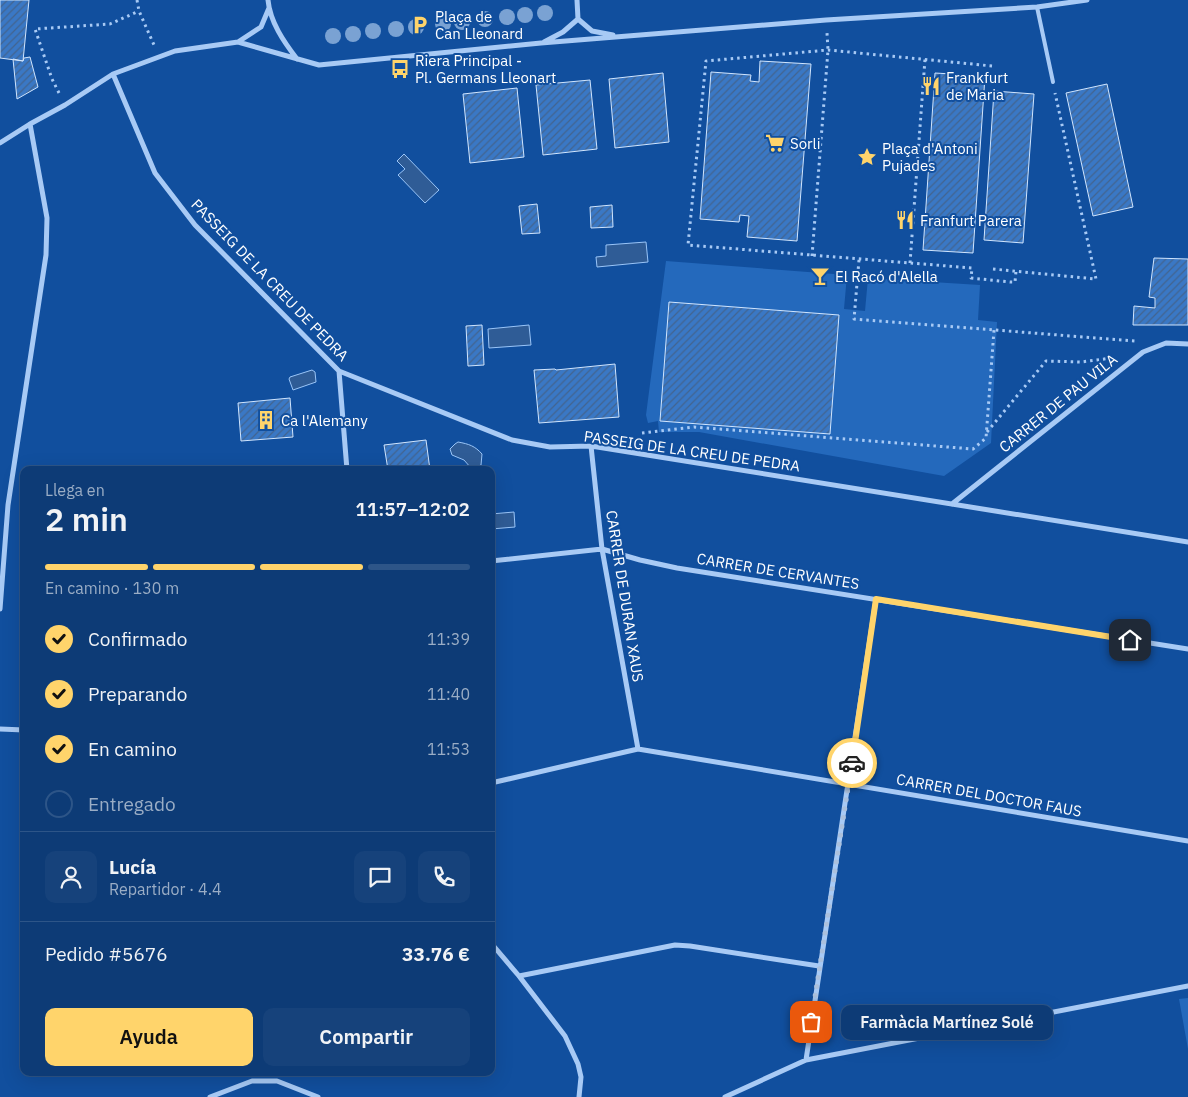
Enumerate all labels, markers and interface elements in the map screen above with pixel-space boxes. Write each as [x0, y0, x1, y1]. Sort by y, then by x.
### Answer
place label: Plaça de Can Lleonard [435, 7, 523, 43]
parking icon: Plaça de Can Lleonard [409, 14, 431, 36]
place label: Riera Principal - Pl. Germans Lleonart [415, 51, 556, 87]
bus stop icon: Riera Principal - Pl. Germans Lleonart [389, 58, 411, 80]
place label: Frankfurt de Maria [946, 68, 1008, 104]
restaurant icon: Frankfurt de Maria [920, 75, 942, 97]
supermarket icon: Sorli [764, 132, 786, 154]
place label: Sorli [790, 134, 820, 153]
place label: Plaça d'Antoni Pujades [882, 139, 978, 175]
place icon: Plaça d'Antoni Pujades [856, 146, 878, 168]
street label: PASSEIG DE LA CREU DE PEDRA [187, 195, 353, 365]
restaurant icon: Franfurt Parera [894, 209, 916, 231]
place label: Franfurt Parera [920, 211, 1022, 230]
bar icon: El Racó d'Alella [809, 265, 831, 287]
place label: El Racó d'Alella [835, 267, 938, 286]
street label: CARRER DE PAU VILA [995, 349, 1121, 456]
building icon: Ca l'Alemany [255, 409, 277, 431]
place label: Ca l'Alemany [281, 411, 368, 430]
street label: PASSEIG DE LA CREU DE PEDRA [583, 426, 802, 476]
text: Llega en [45, 480, 105, 500]
text: 11:57–12:02 [356, 497, 470, 521]
text: 2 min [45, 498, 128, 540]
street label: CARRER DE DURAN XAUS [602, 509, 648, 683]
street label: CARRER DE CERVANTES [695, 549, 861, 593]
text: En camino · 130 m [45, 578, 179, 598]
pin [1109, 619, 1151, 661]
icon: check [45, 625, 73, 653]
icon: home [1116, 626, 1144, 654]
text: Confirmado [88, 627, 187, 651]
text: 11:39 [427, 629, 470, 649]
icon: check [45, 680, 73, 708]
text: Preparando [88, 682, 187, 706]
text: 11:40 [427, 684, 470, 704]
icon: check [45, 735, 73, 763]
text: En camino [88, 737, 177, 761]
courier [827, 738, 877, 788]
text: 11:53 [427, 739, 470, 759]
icon: car [838, 749, 866, 777]
street label: CARRER DEL DOCTOR FAUS [895, 769, 1083, 821]
text: Entregado [88, 792, 176, 816]
button: person [45, 851, 97, 903]
button: chat [354, 851, 406, 903]
button: phone [418, 851, 470, 903]
text: Lucía [109, 855, 156, 879]
text: Repartidor · 4.4 [109, 879, 222, 899]
text: Pedido #5676 [45, 942, 168, 966]
text: 33.76 € [402, 942, 470, 966]
pin [790, 1001, 832, 1043]
callout: Farmàcia Martínez Solé [841, 1004, 1054, 1040]
button: Ayuda [45, 1008, 253, 1066]
button: Compartir [263, 1008, 470, 1066]
icon: bag [797, 1008, 825, 1036]
text: Farmàcia Martínez Solé [860, 1012, 1034, 1032]

